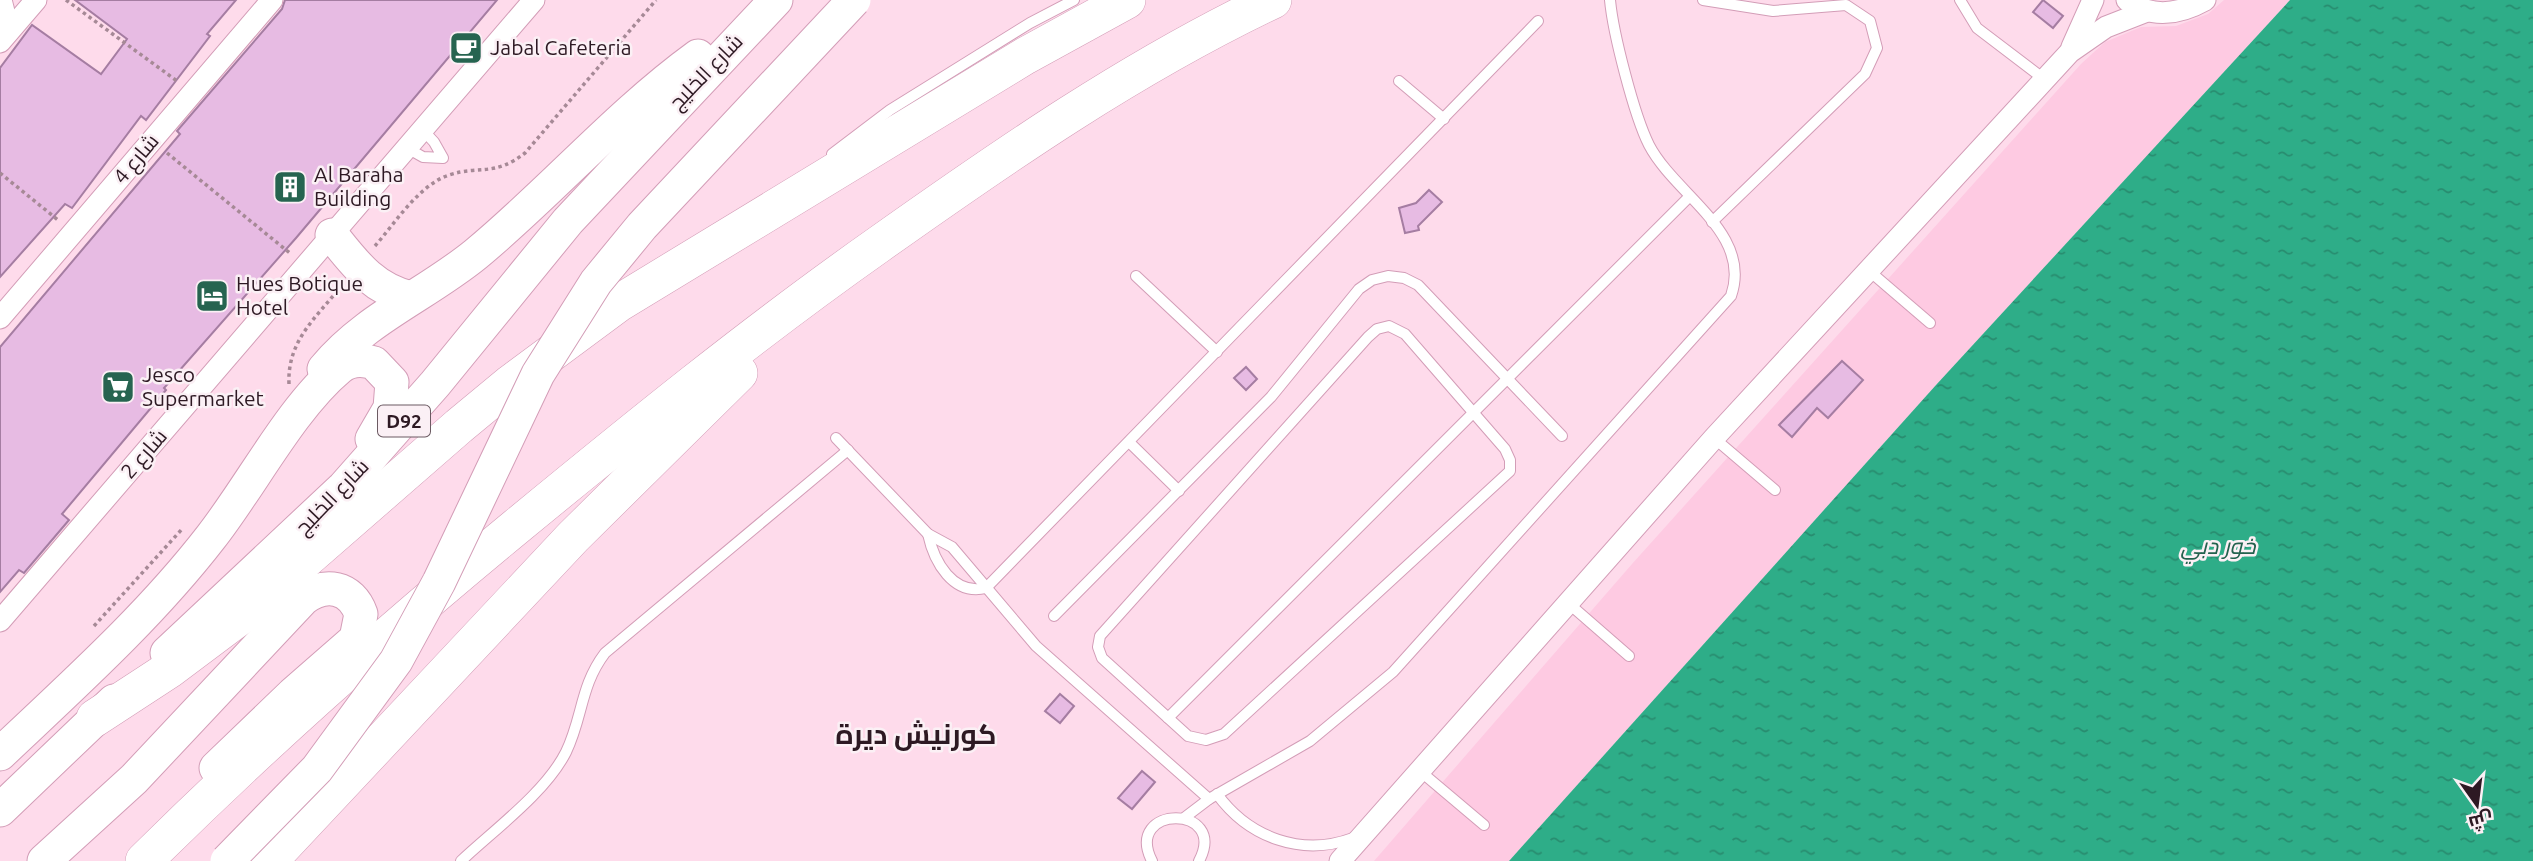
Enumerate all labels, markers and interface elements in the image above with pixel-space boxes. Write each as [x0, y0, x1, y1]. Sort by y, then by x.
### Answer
cafe icon: Jabal Cafeteria [447, 29, 485, 67]
street label: شارع الخليج [664, 29, 749, 116]
place label: Jabal Cafeteria [490, 35, 631, 59]
street label: شارع 4 [108, 129, 165, 190]
place label: Al Baraha Building [314, 162, 404, 210]
building icon: Al Baraha Building [271, 168, 309, 206]
place label: Hues Botique Hotel [236, 271, 363, 319]
hotel icon: Hues Botique Hotel [193, 277, 231, 315]
place label: Jesco Supermarket [142, 362, 264, 410]
supermarket icon: Jesco Supermarket [99, 368, 137, 406]
road number: D92 [378, 406, 430, 436]
street label: شارع 2 [115, 424, 173, 485]
street label: شارع الخليج [290, 454, 375, 541]
water label: خور دبي [2180, 533, 2257, 564]
district label: كورنيش ديرة [836, 718, 996, 751]
north arrow [2442, 770, 2512, 840]
text: ش [2466, 807, 2496, 835]

